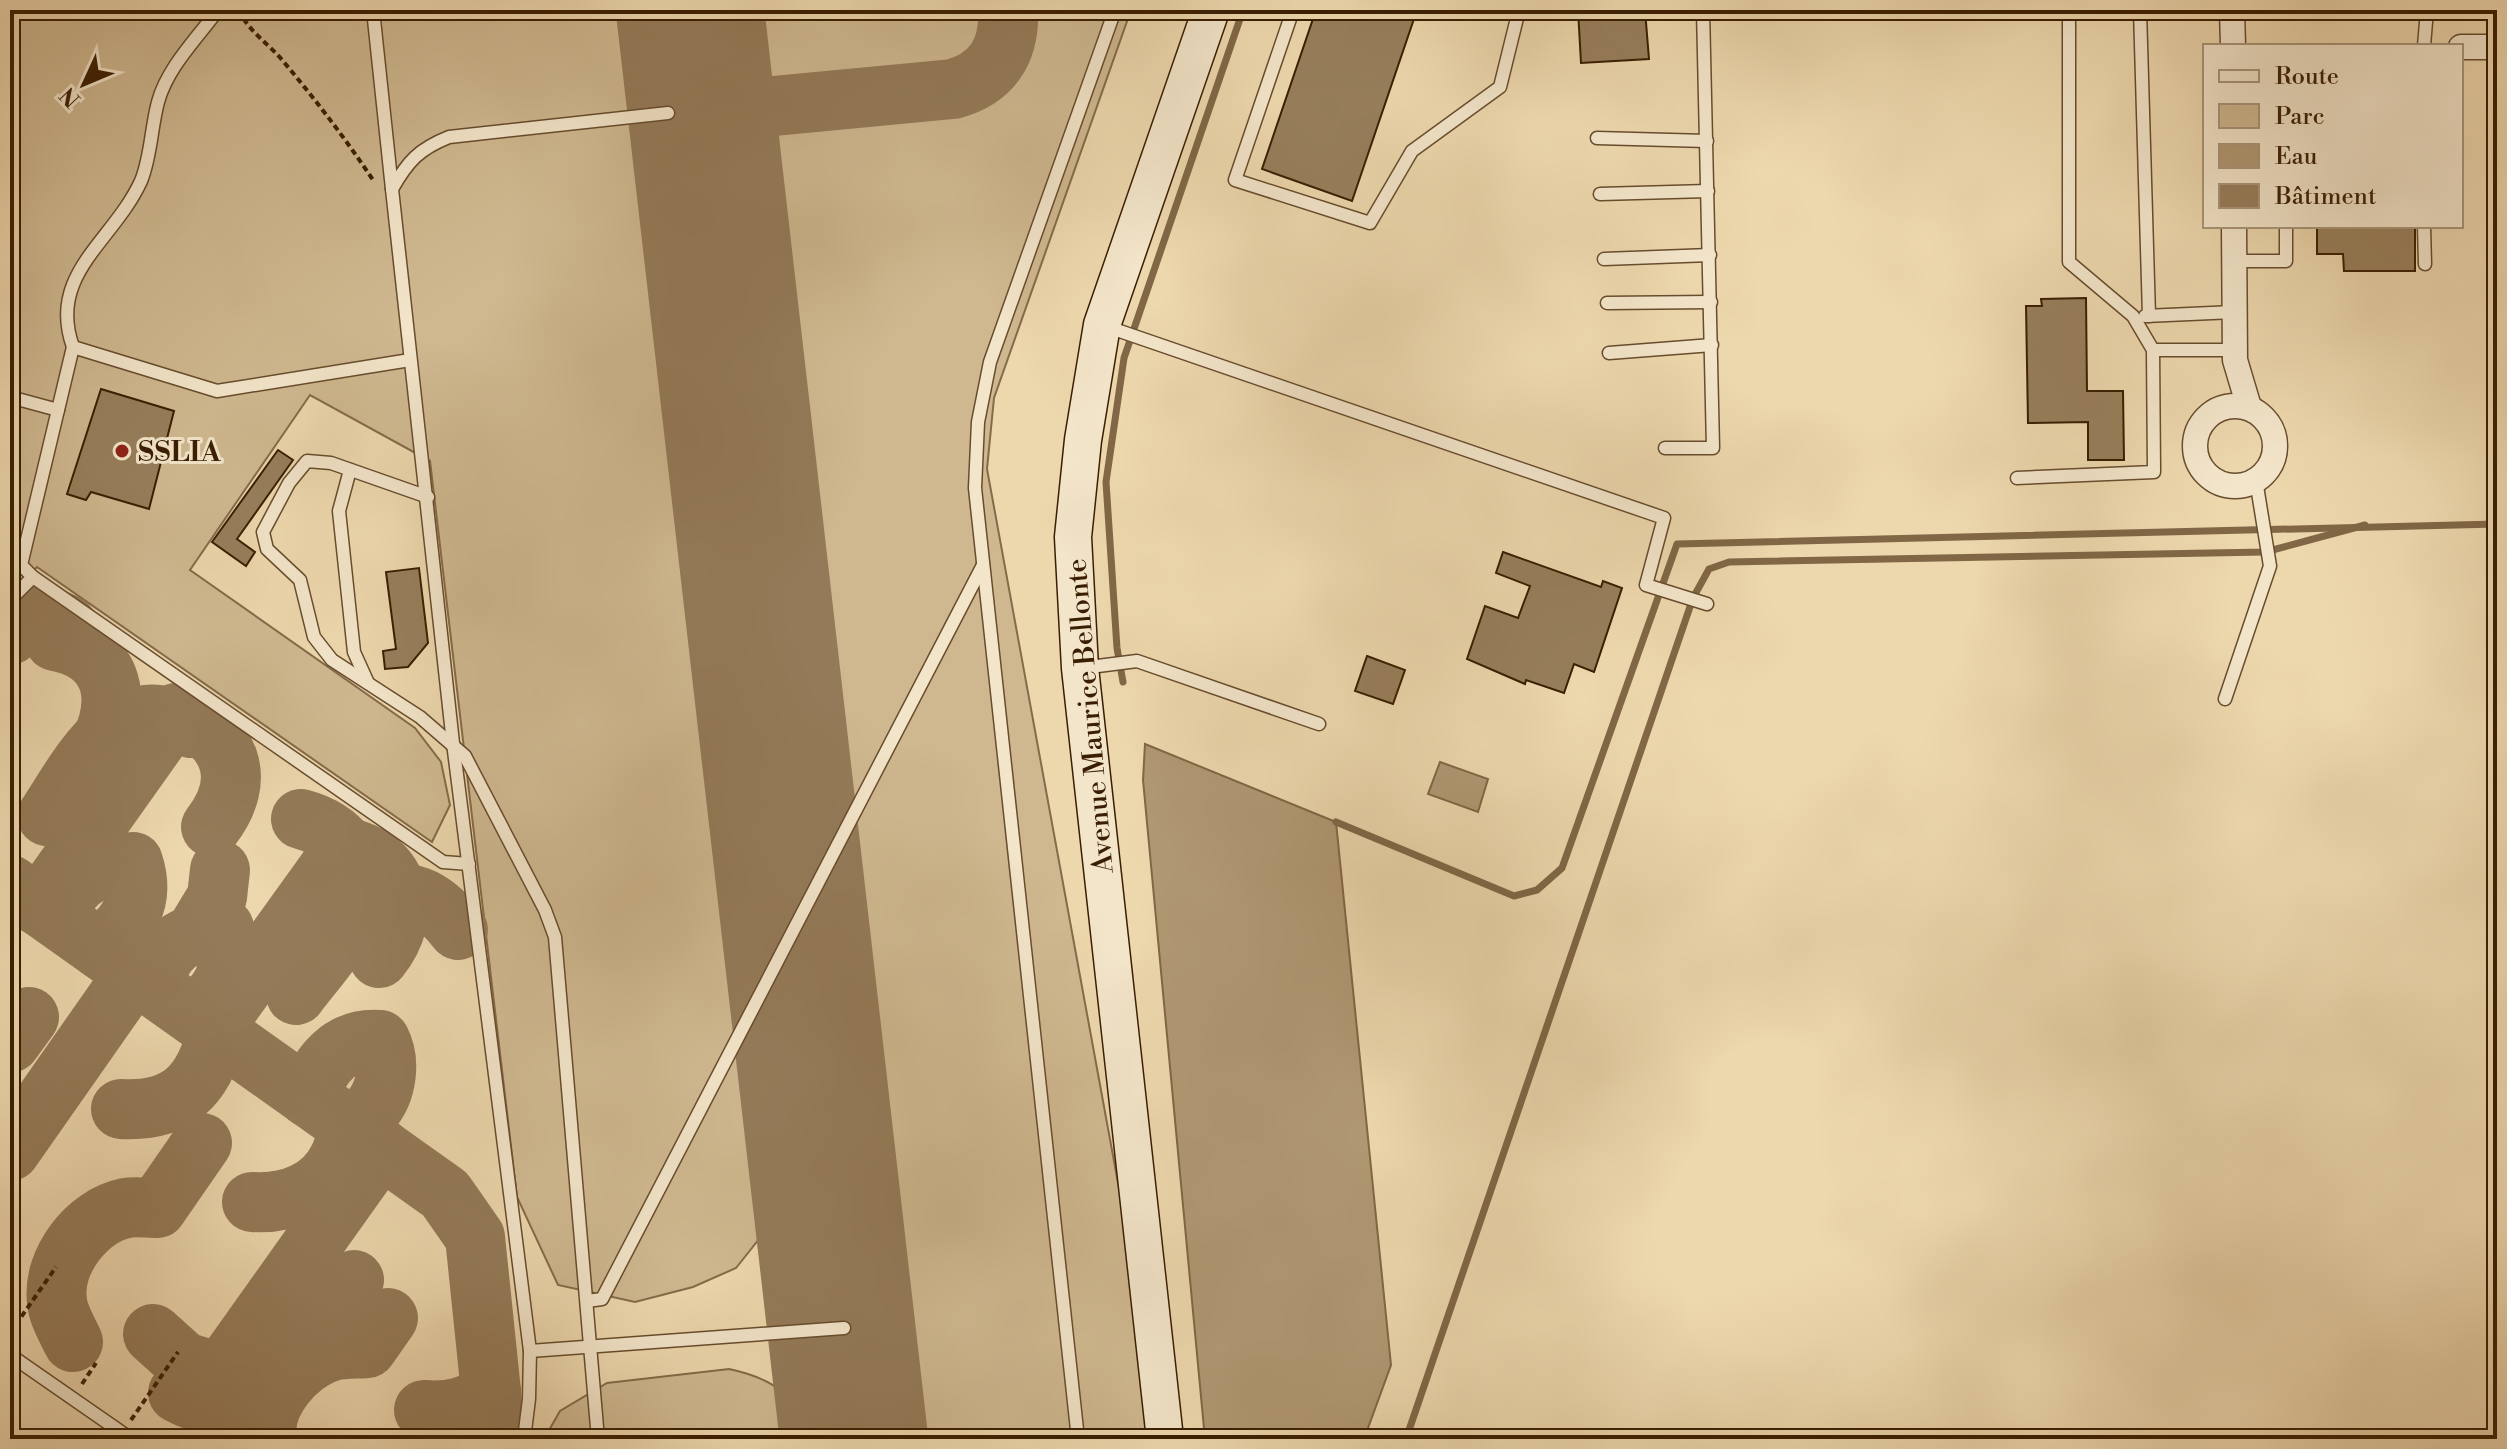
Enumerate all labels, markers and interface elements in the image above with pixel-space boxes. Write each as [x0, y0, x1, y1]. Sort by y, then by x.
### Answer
north arrow [44, 44, 124, 124]
legend [2203, 44, 2463, 228]
text: Route [2275, 62, 2339, 92]
text: N [55, 81, 86, 112]
text: Parc [2275, 102, 2325, 132]
text: Eau [2275, 142, 2318, 172]
text: Bâtiment [2274, 182, 2377, 212]
place label: SSLIA [138, 435, 221, 470]
marker: SSLIA [113, 442, 131, 460]
street label: Avenue Maurice Bellonte [1059, 557, 1122, 876]

